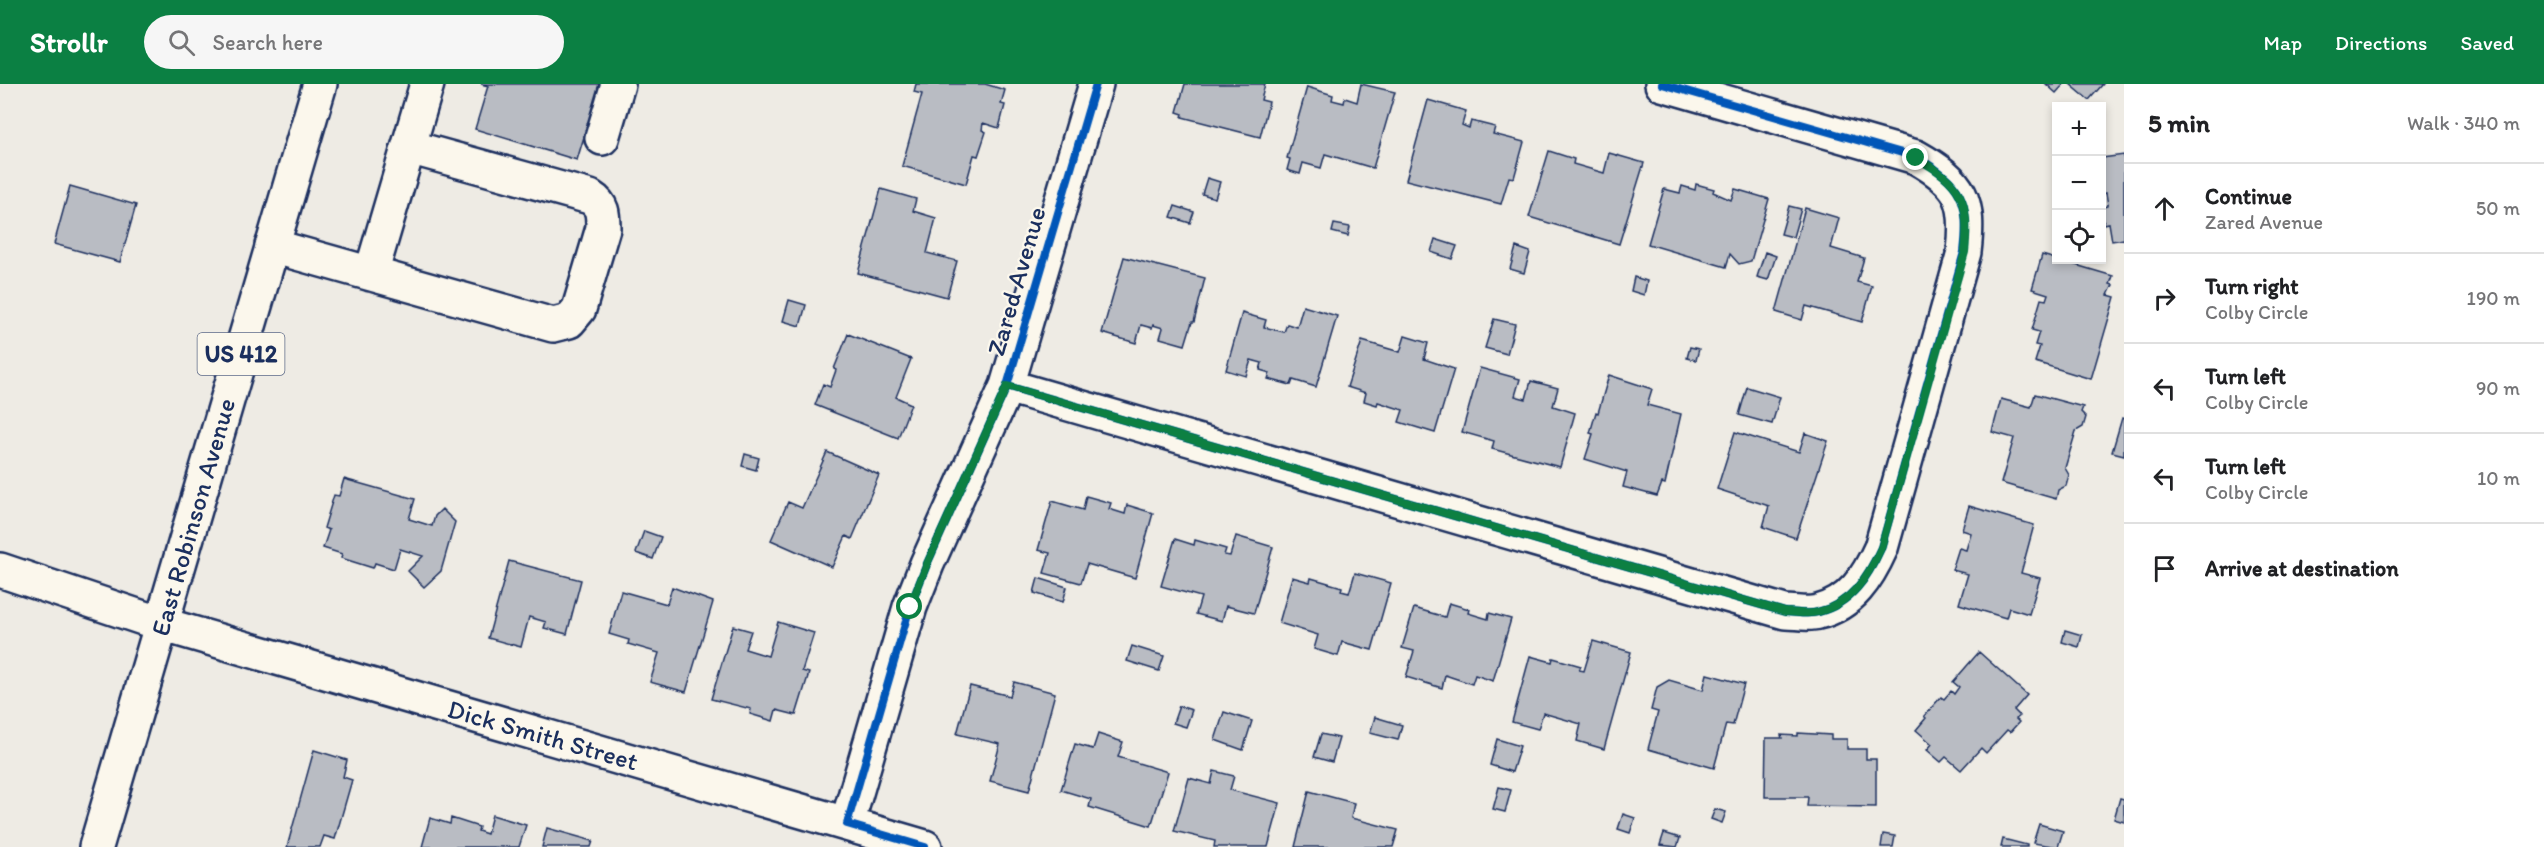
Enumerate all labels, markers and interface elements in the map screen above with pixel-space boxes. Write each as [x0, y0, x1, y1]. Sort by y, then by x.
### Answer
search box [144, 15, 564, 69]
text: Strollr [30, 25, 108, 59]
icon: search [165, 26, 198, 59]
text: Search here [213, 29, 323, 56]
text: Map [2264, 30, 2302, 55]
text: Directions [2335, 30, 2427, 55]
text: Saved [2460, 30, 2514, 55]
map controls [2052, 102, 2106, 264]
button: + [2052, 102, 2106, 156]
text: 5 min [2148, 107, 2210, 139]
text: Walk · 340 m [2407, 111, 2520, 135]
route end [1902, 144, 1928, 170]
button: − [2052, 156, 2106, 210]
text: Continue [2205, 183, 2292, 210]
icon: ahead [2148, 192, 2181, 225]
text: 50 m [2476, 196, 2520, 220]
street label: Zared Avenue [979, 203, 1053, 359]
button: locate [2052, 210, 2106, 264]
text: Zared Avenue [2205, 210, 2323, 234]
text: Turn right [2205, 273, 2299, 300]
icon: right [2148, 282, 2181, 315]
text: 190 m [2467, 286, 2520, 310]
text: Colby Circle [2205, 300, 2308, 324]
road number: US 412 [198, 333, 284, 375]
text: Turn left [2205, 363, 2286, 390]
icon: left [2148, 372, 2181, 405]
text: 90 m [2476, 376, 2520, 400]
text: Colby Circle [2205, 390, 2308, 414]
street label: East Robinson Avenue [144, 394, 242, 640]
text: Turn left [2205, 453, 2286, 480]
icon: left [2148, 462, 2181, 495]
text: 10 m [2477, 466, 2520, 490]
text: Colby Circle [2205, 480, 2308, 504]
icon: arrive [2148, 552, 2181, 585]
text: Arrive at destination [2205, 555, 2399, 582]
route start [896, 593, 922, 619]
street label: Dick Smith Street [444, 693, 642, 778]

